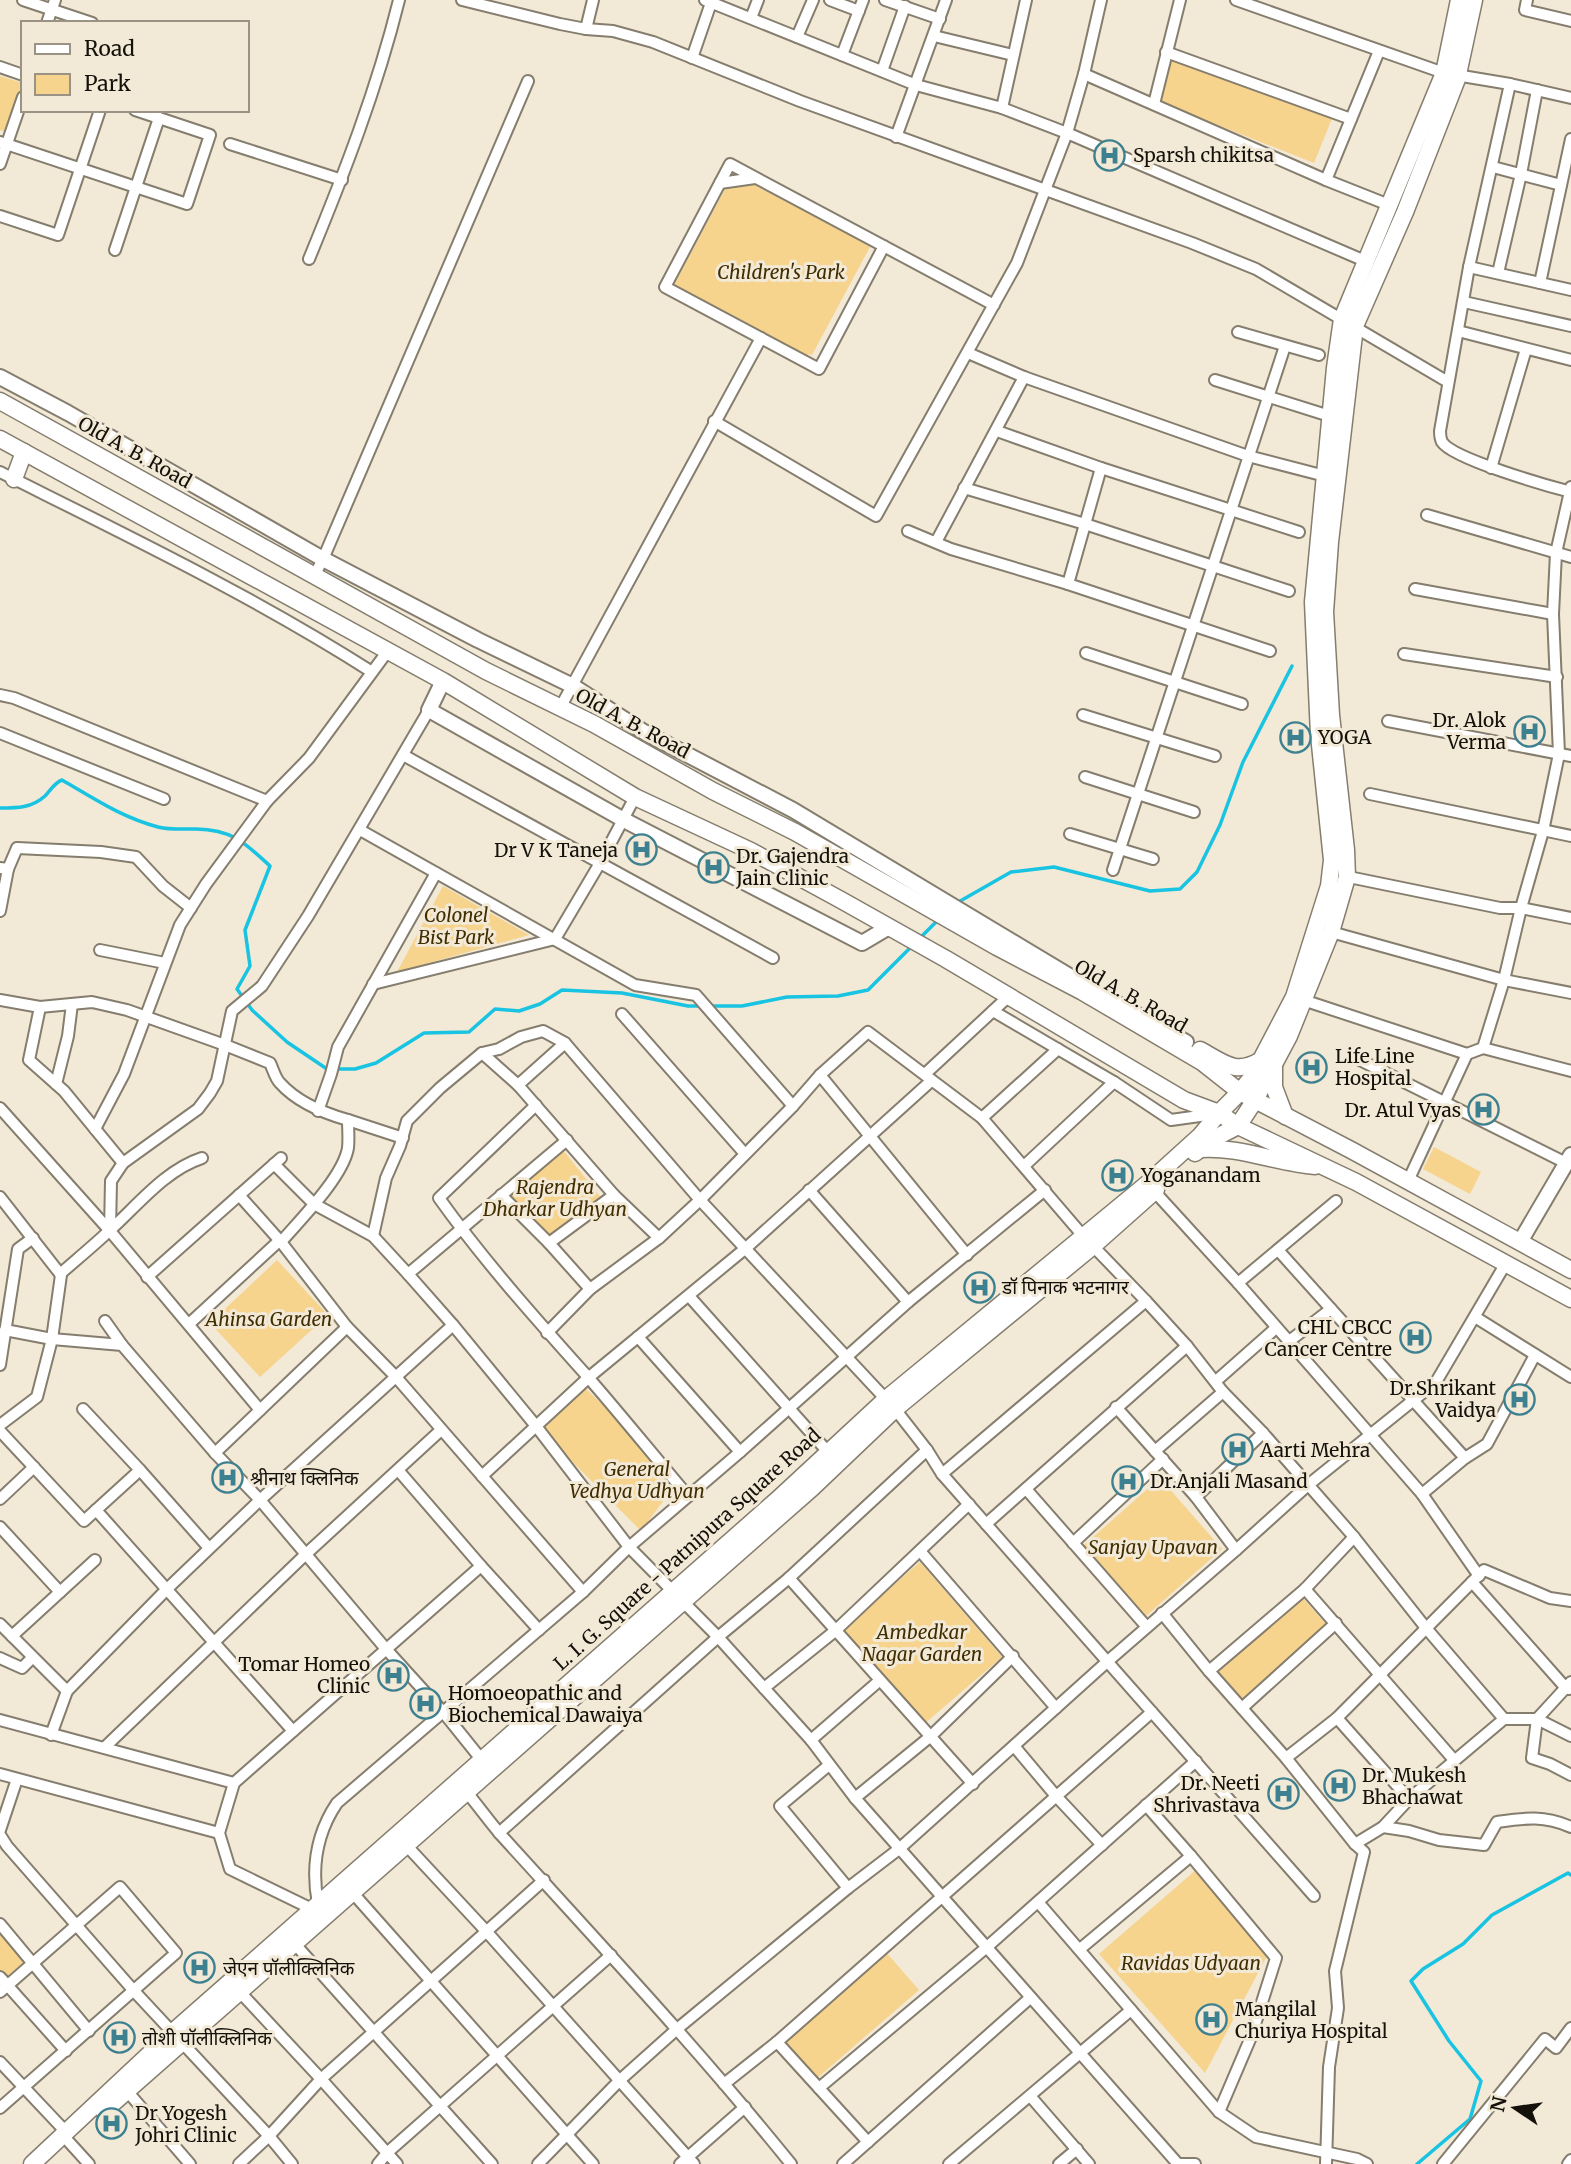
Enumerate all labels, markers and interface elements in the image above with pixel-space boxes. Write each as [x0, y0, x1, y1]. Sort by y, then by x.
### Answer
legend [21, 21, 248, 112]
text: Road [84, 35, 135, 62]
text: Park [84, 70, 131, 97]
hospital icon: Sparsh chikitsa [1093, 138, 1127, 172]
place label: Sparsh chikitsa [1133, 143, 1274, 167]
park label: Children's Park [717, 260, 846, 284]
street label: Old A. B. Road [74, 411, 196, 493]
street label: Old A. B. Road [572, 683, 694, 763]
place label: Dr. Alok Verma [1433, 708, 1506, 754]
hospital icon: Dr. Alok Verma [1512, 714, 1546, 748]
hospital icon: YOGA [1278, 720, 1312, 754]
place label: YOGA [1317, 725, 1372, 749]
hospital icon: Dr V K Taneja [624, 833, 658, 867]
place label: Dr V K Taneja [494, 838, 618, 862]
place label: Dr. Gajendra Jain Clinic [735, 844, 849, 890]
hospital icon: Dr. Gajendra Jain Clinic [696, 850, 730, 884]
park label: Colonel Bist Park [418, 903, 495, 949]
street label: Old A. B. Road [1070, 954, 1192, 1038]
place label: Life Line Hospital [1335, 1044, 1415, 1090]
hospital icon: Life Line Hospital [1295, 1050, 1329, 1084]
hospital icon: Dr. Atul Vyas [1467, 1093, 1501, 1127]
place label: Dr. Atul Vyas [1344, 1098, 1461, 1122]
hospital icon: Yoganandam [1101, 1158, 1135, 1192]
place label: Yoganandam [1140, 1163, 1261, 1187]
park label: Rajendra Dharkar Udhyan [482, 1175, 627, 1221]
hospital icon: डॉ पिनाक भटनागर [962, 1270, 996, 1304]
place label: डॉ पिनाक भटनागर [1001, 1275, 1130, 1299]
park label: Ahinsa Garden [204, 1307, 332, 1331]
place label: CHL CBCC Cancer Centre [1264, 1315, 1392, 1361]
hospital icon: CHL CBCC Cancer Centre [1398, 1321, 1432, 1355]
place label: Dr.Shrikant Vaidya [1390, 1376, 1497, 1422]
hospital icon: Dr.Shrikant Vaidya [1502, 1382, 1536, 1416]
street label: L. I. G. Square - Patnipura Square Road [549, 1423, 825, 1675]
hospital icon: Aarti Mehra [1220, 1433, 1254, 1467]
place label: Aarti Mehra [1259, 1438, 1370, 1462]
park label: General Vedhya Udhyan [569, 1457, 705, 1503]
hospital icon: श्रीनाथ क्लिनिक [210, 1461, 244, 1495]
hospital icon: Dr.Anjali Masand [1110, 1464, 1144, 1498]
place label: श्रीनाथ क्लिनिक [250, 1466, 359, 1490]
place label: Dr.Anjali Masand [1150, 1469, 1308, 1493]
park label: Sanjay Upavan [1088, 1535, 1218, 1559]
park label: Ambedkar Nagar Garden [862, 1620, 982, 1666]
place label: Tomar Homeo Clinic [238, 1652, 370, 1698]
hospital icon: Tomar Homeo Clinic [376, 1658, 410, 1692]
place label: Homoeopathic and Biochemical Dawaiya [448, 1681, 643, 1727]
hospital icon: Homoeopathic and Biochemical Dawaiya [408, 1687, 442, 1721]
place label: Dr. Mukesh Bhachawat [1362, 1763, 1467, 1809]
hospital icon: Dr. Mukesh Bhachawat [1322, 1769, 1356, 1803]
place label: Dr. Neeti Shrivastava [1153, 1771, 1260, 1817]
hospital icon: Dr. Neeti Shrivastava [1266, 1777, 1300, 1811]
hospital icon: जेएन पॉलीक्लिनिक [183, 1951, 217, 1985]
park label: Ravidas Udyaan [1121, 1951, 1261, 1975]
place label: जेएन पॉलीक्लिनिक [223, 1956, 355, 1980]
place label: Mangilal Churiya Hospital [1235, 1997, 1388, 2043]
hospital icon: Mangilal Churiya Hospital [1195, 2003, 1229, 2037]
hospital icon: तोशी पॉलीक्लिनिक [102, 2021, 136, 2055]
place label: तोशी पॉलीक्लिनिक [142, 2026, 272, 2050]
north arrow [1480, 2073, 1550, 2143]
text: N [1485, 2094, 1512, 2114]
place label: Dr Yogesh Johri Clinic [134, 2101, 237, 2147]
hospital icon: Dr Yogesh Johri Clinic [95, 2107, 129, 2141]

